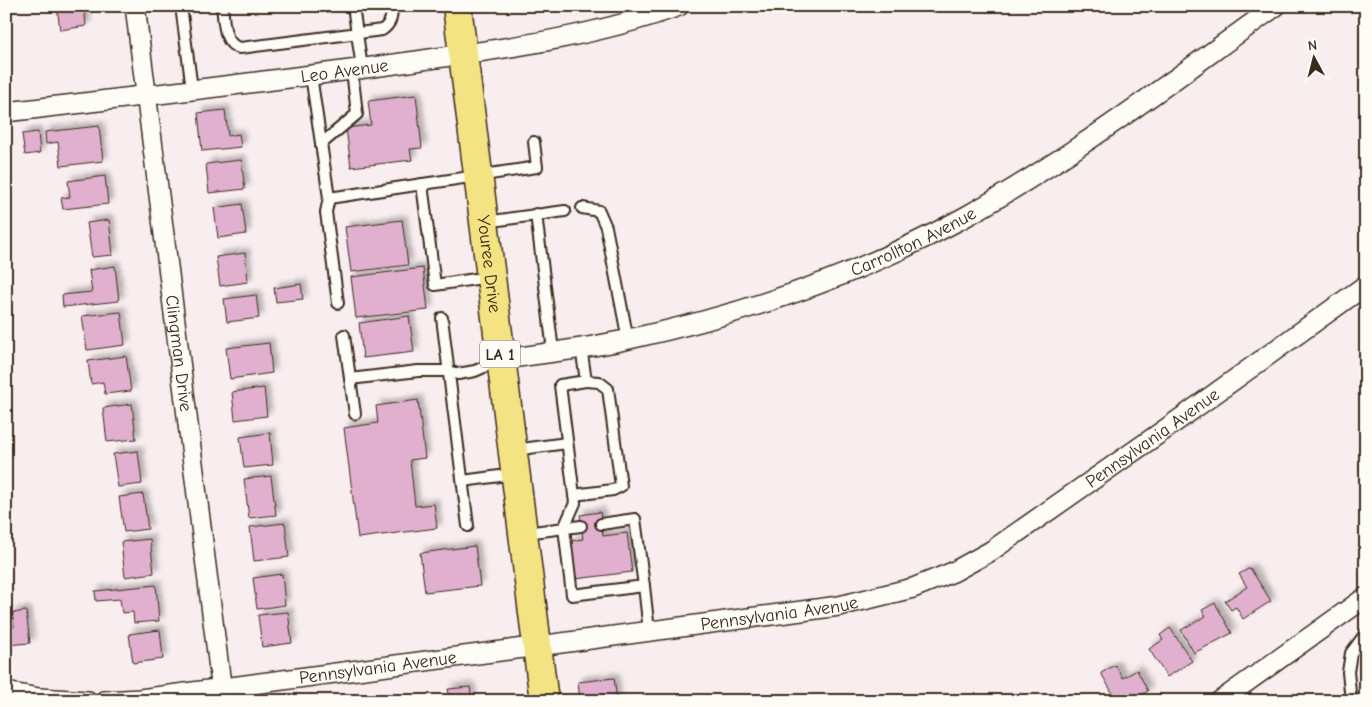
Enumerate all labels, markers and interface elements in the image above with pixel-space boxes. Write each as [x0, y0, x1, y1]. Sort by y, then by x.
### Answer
north arrow [1290, 32, 1340, 82]
text: N [1307, 37, 1318, 55]
street label: Leo Avenue [300, 55, 390, 87]
street label: Carrollton Avenue [848, 203, 980, 281]
street label: Youree Drive [472, 214, 505, 314]
street label: Clingman Drive [161, 294, 196, 413]
road number: LA 1 [480, 340, 520, 368]
street label: Pennsylvania Avenue [1082, 384, 1223, 492]
street label: Pennsylvania Avenue [699, 592, 860, 635]
street label: Pennsylvania Avenue [298, 647, 458, 689]

